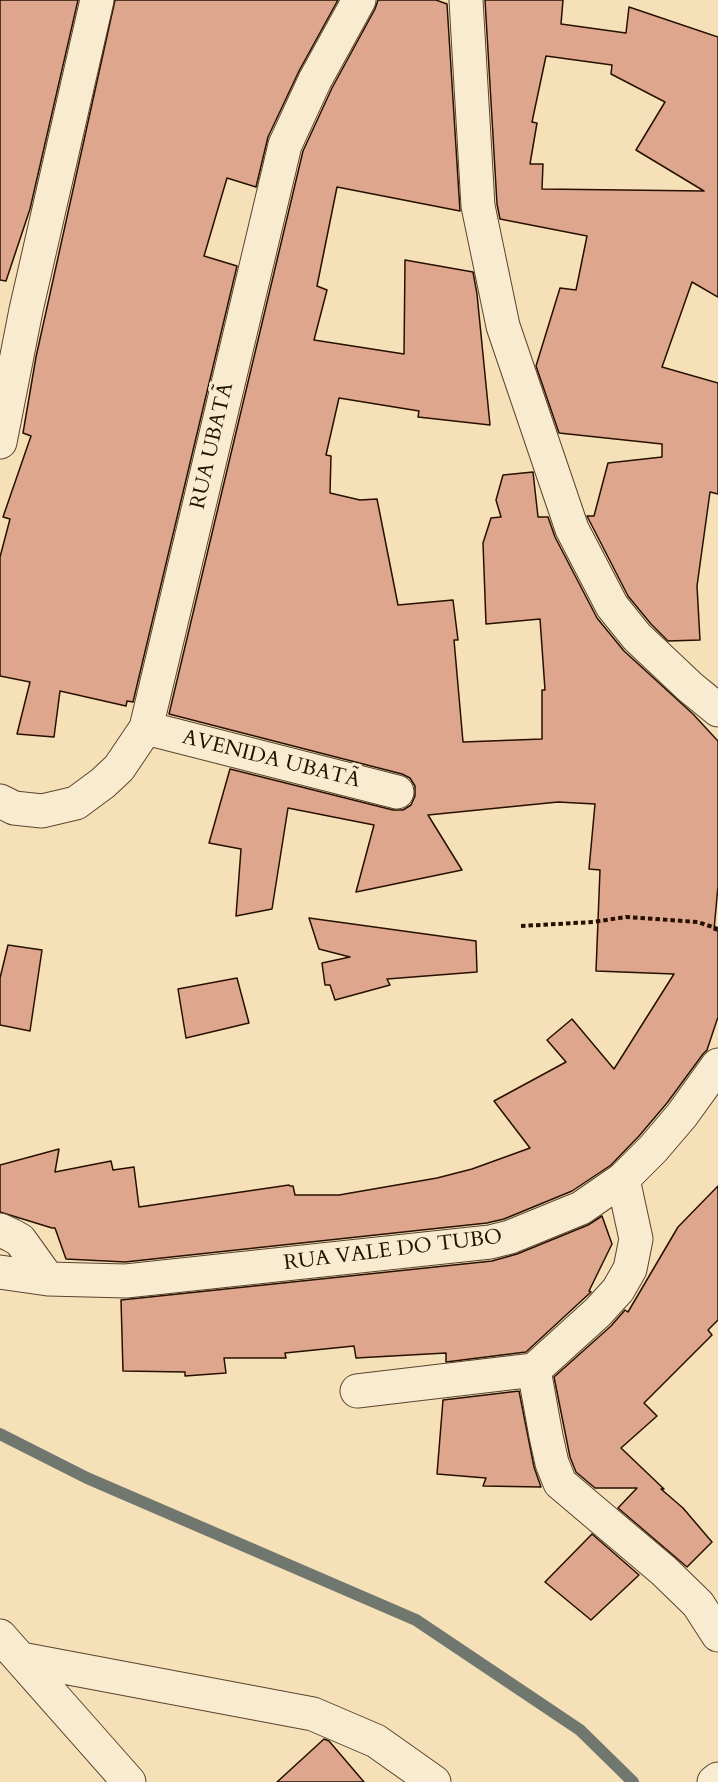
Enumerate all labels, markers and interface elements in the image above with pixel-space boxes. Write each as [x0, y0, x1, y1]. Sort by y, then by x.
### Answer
street label: RUA UBATÃ [186, 380, 240, 512]
street label: AVENIDA UBATÃ [179, 726, 363, 794]
street label: RUA VALE DO TUBO [282, 1225, 504, 1277]

